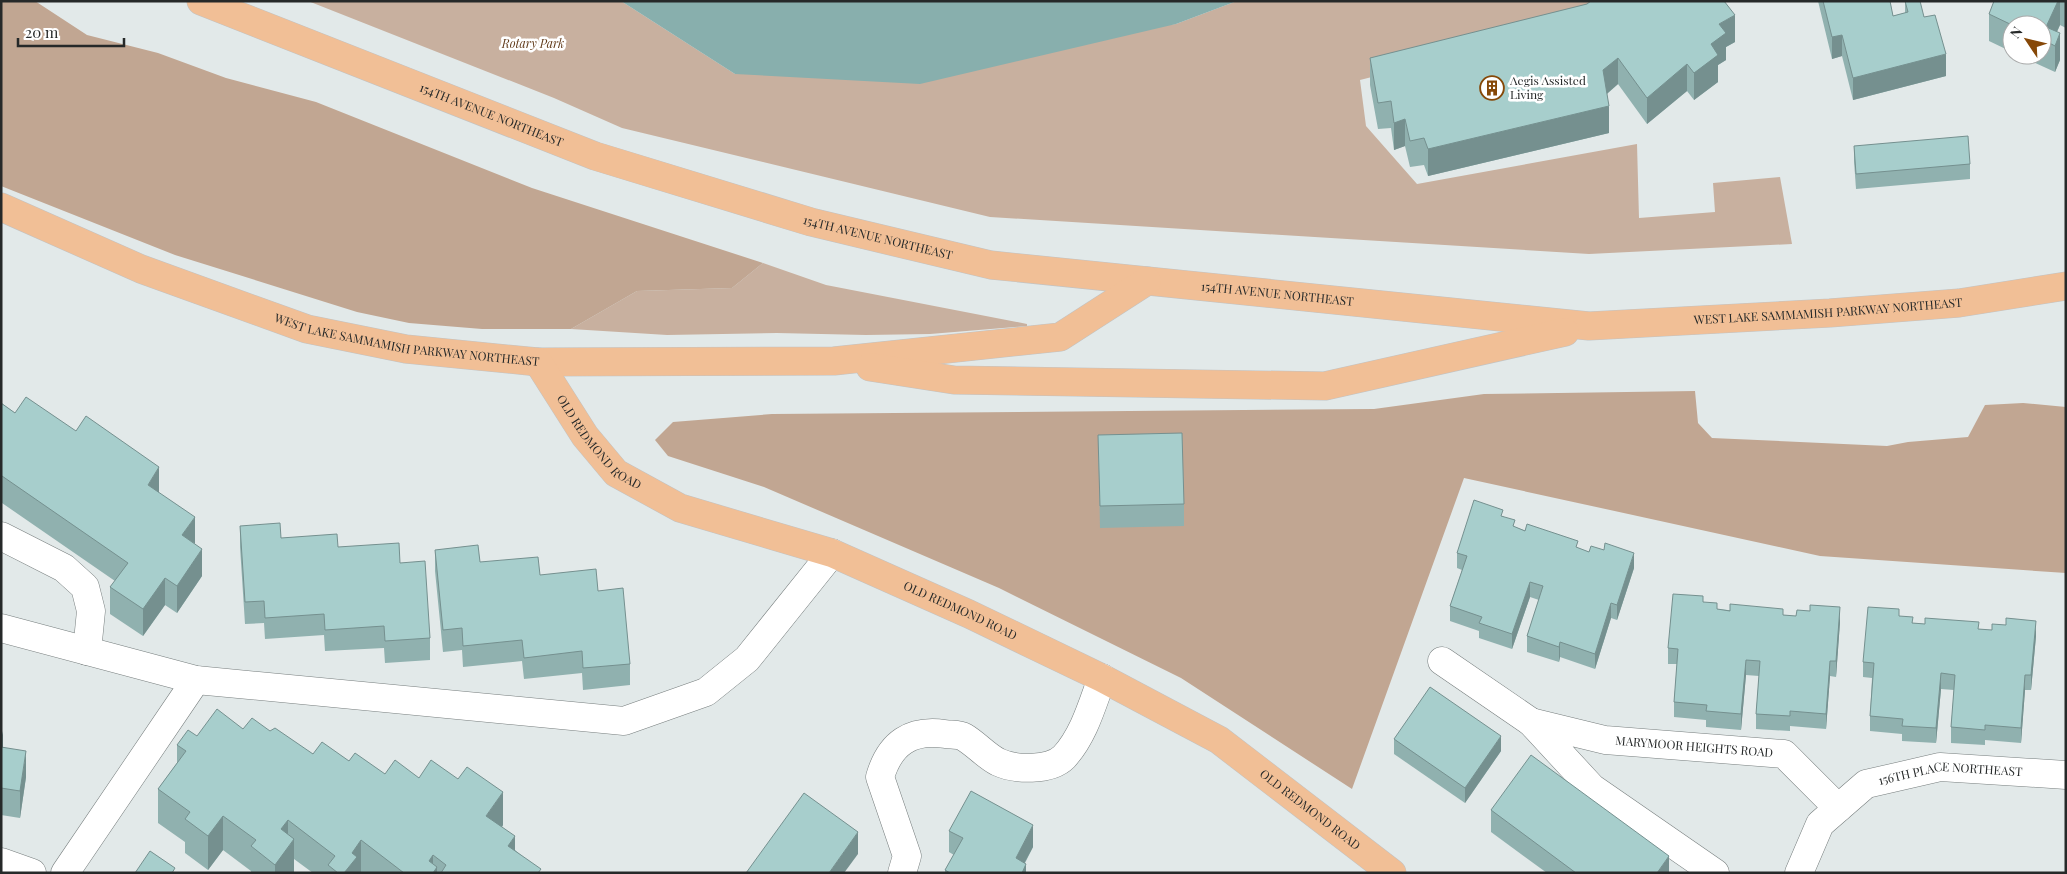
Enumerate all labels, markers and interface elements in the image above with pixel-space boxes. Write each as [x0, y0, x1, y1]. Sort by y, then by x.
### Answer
scale bar [18, 15, 124, 47]
north arrow [2002, 15, 2052, 65]
text: 20 m [25, 22, 59, 42]
text: N [2005, 23, 2027, 42]
park label: Rotary Park [501, 35, 564, 51]
place label: Aegis Assisted Living [1509, 72, 1586, 102]
building icon: Aegis Assisted Living [1479, 75, 1505, 101]
street label: 154TH AVENUE NORTHEAST [417, 79, 567, 150]
street label: 154TH AVENUE NORTHEAST [801, 211, 955, 263]
street label: 154TH AVENUE NORTHEAST [1200, 277, 1355, 309]
street label: WEST LAKE SAMMAMISH PARKWAY NORTHEAST [1692, 294, 1963, 327]
street label: WEST LAKE SAMMAMISH PARKWAY NORTHEAST [272, 309, 541, 369]
street label: OLD REDMOND ROAD [554, 391, 645, 493]
street label: OLD REDMOND ROAD [901, 577, 1020, 643]
street label: MARYMOOR HEIGHTS ROAD [1615, 732, 1774, 760]
street label: 156TH PLACE NORTHEAST [1877, 758, 2023, 788]
street label: OLD REDMOND ROAD [1257, 765, 1364, 853]

